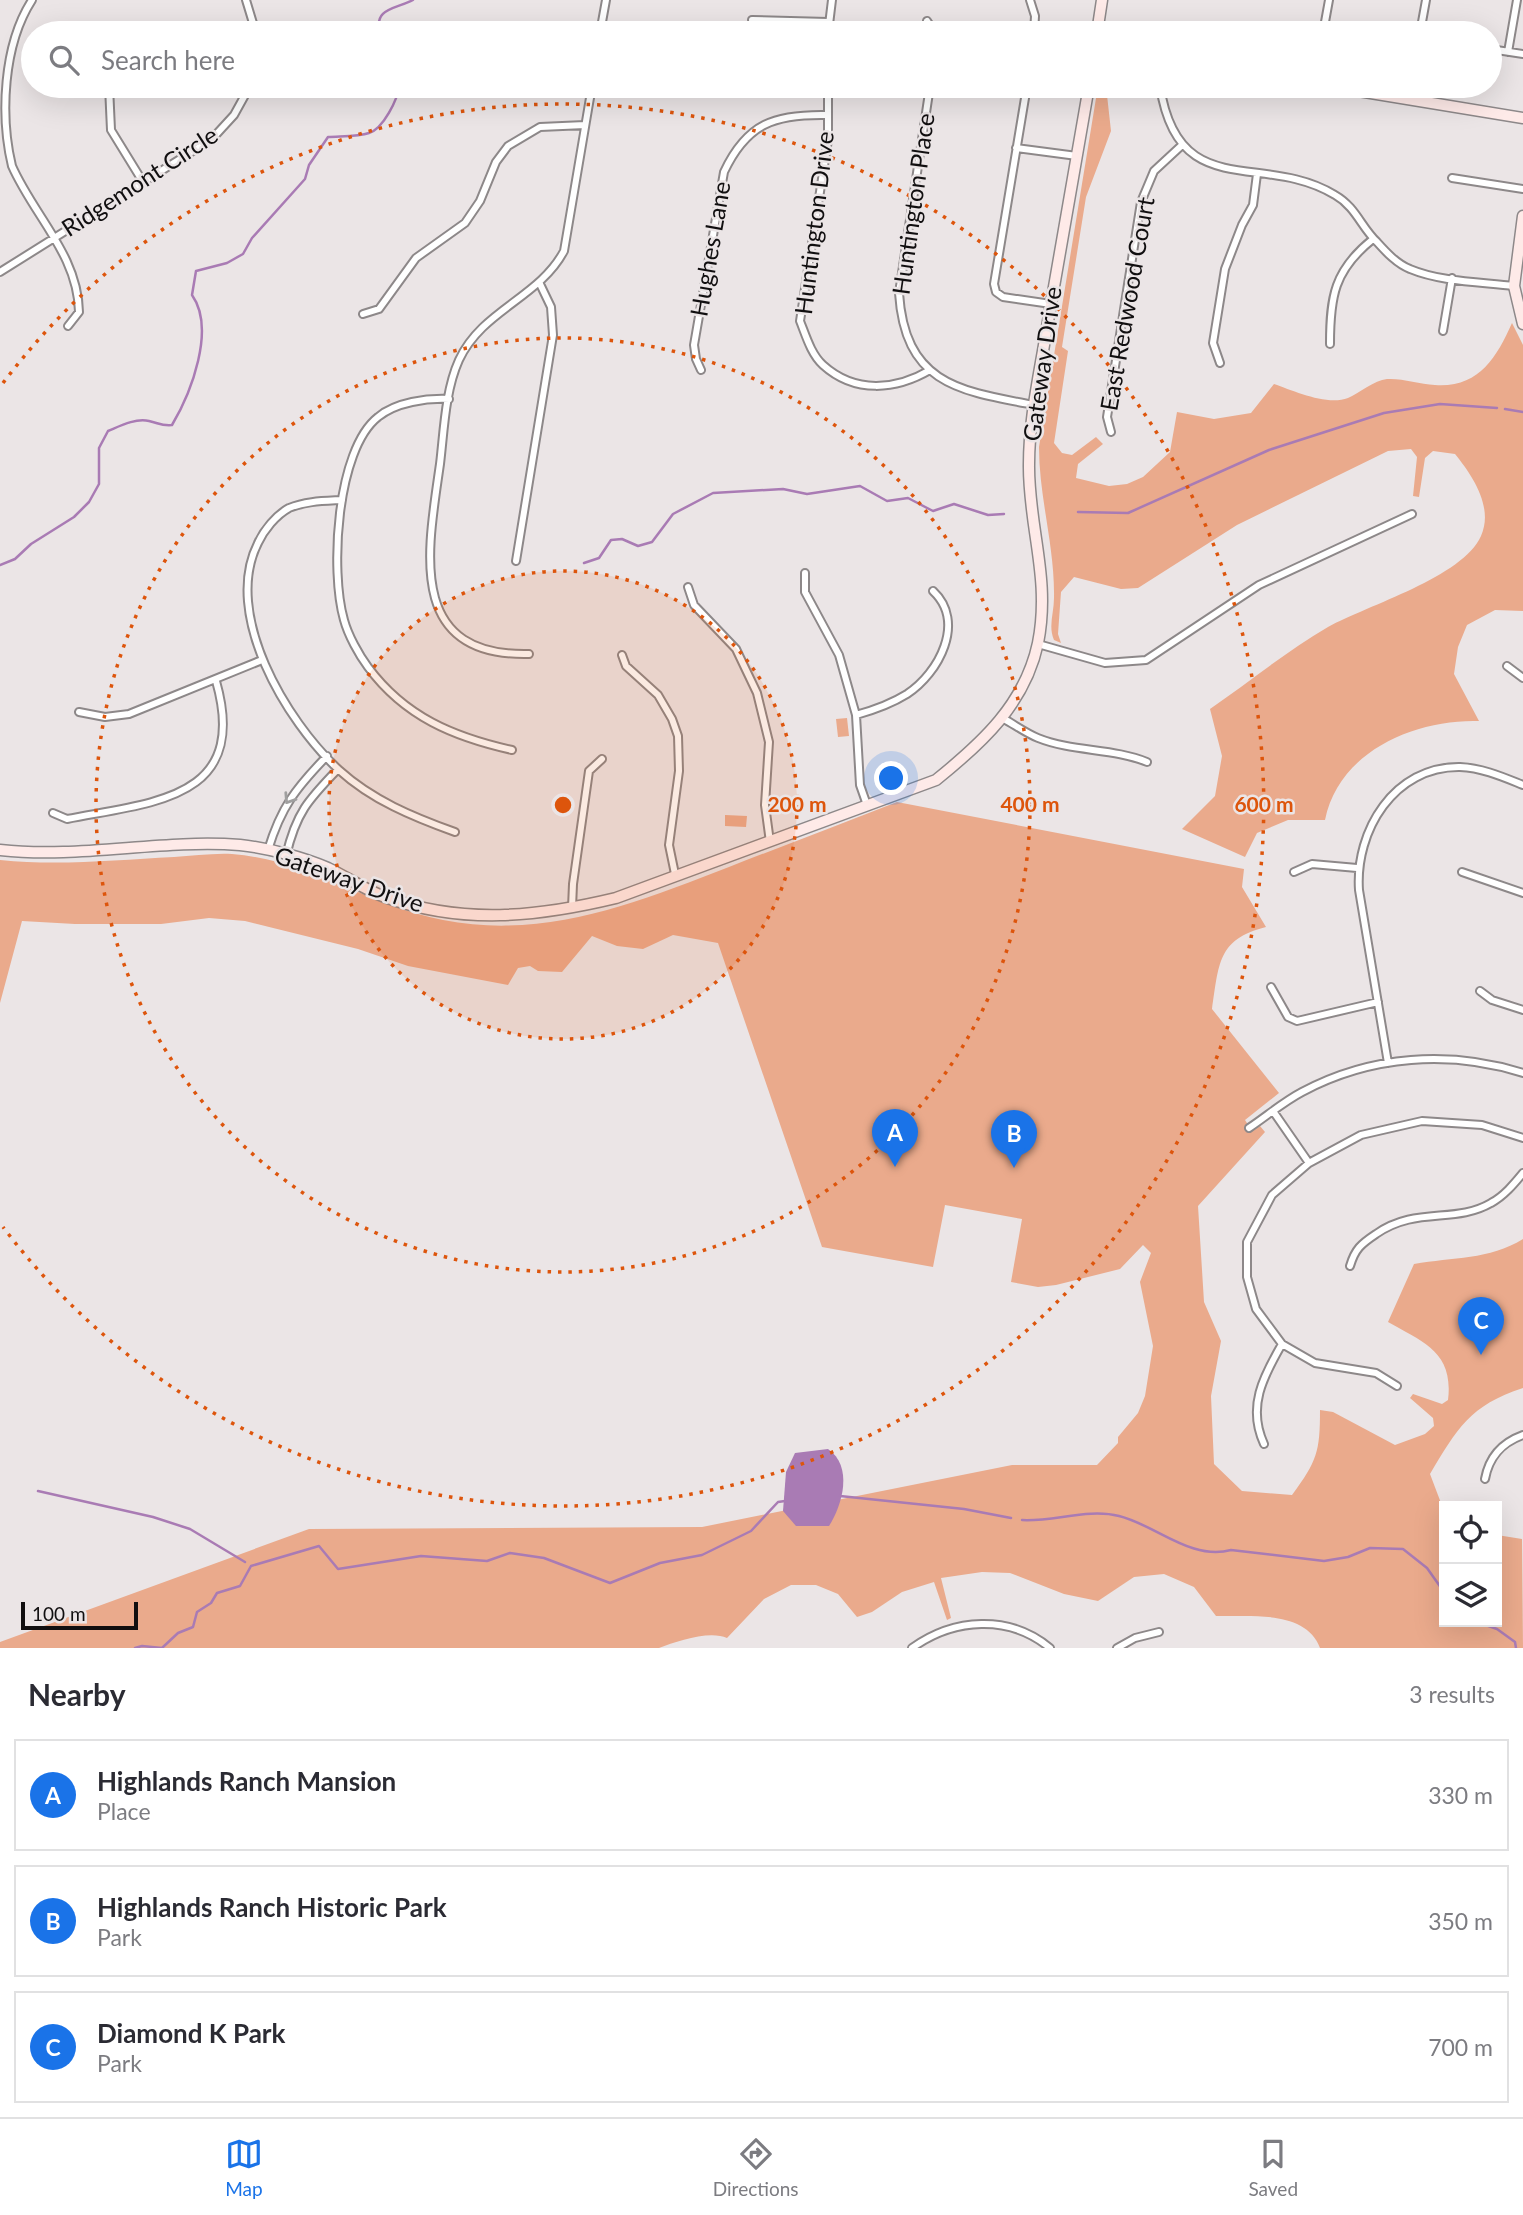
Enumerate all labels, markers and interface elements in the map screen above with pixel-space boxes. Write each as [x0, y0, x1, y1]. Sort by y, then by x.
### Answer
search box [21, 21, 1502, 98]
icon: search [45, 41, 83, 79]
text: Search here [101, 44, 235, 76]
street label: Huntington Place [885, 111, 940, 296]
street label: Ridgemont Circle [56, 120, 223, 242]
street label: Huntington Drive [788, 130, 839, 316]
street label: Hughes Lane [683, 179, 736, 319]
street label: East Redwood Court [1093, 194, 1160, 413]
street label: Gateway Drive [1016, 285, 1067, 443]
your location [874, 761, 908, 795]
one-way arrow [285, 791, 298, 804]
text: 200 m [767, 791, 827, 816]
text: 400 m [1000, 791, 1060, 816]
text: 600 m [1234, 791, 1294, 816]
centre of rings [551, 793, 575, 817]
street label: Gateway Drive [271, 840, 428, 918]
pin: A [872, 1109, 918, 1167]
pin: B [991, 1110, 1037, 1168]
pin: C [1458, 1297, 1504, 1355]
map controls [1439, 1501, 1502, 1627]
button: locate [1439, 1501, 1502, 1564]
button: layers [1439, 1564, 1502, 1627]
scale bar [21, 1599, 138, 1631]
text: 100 m [32, 1602, 86, 1625]
text: Nearby [28, 1676, 126, 1712]
text: 3 results [1409, 1680, 1495, 1708]
text: Highlands Ranch Mansion [97, 1765, 396, 1797]
text: A [45, 1781, 61, 1809]
text: 330 m [1428, 1781, 1493, 1809]
text: Place [97, 1797, 151, 1825]
text: Highlands Ranch Historic Park [97, 1891, 447, 1923]
text: B [45, 1907, 61, 1935]
text: 350 m [1428, 1907, 1493, 1935]
text: Park [97, 1923, 142, 1951]
text: Diamond K Park [97, 2017, 285, 2049]
text: C [45, 2033, 61, 2061]
text: 700 m [1428, 2033, 1493, 2061]
text: Park [97, 2049, 142, 2077]
tab: Map [225, 2135, 263, 2200]
tab: Directions [713, 2135, 799, 2200]
tab: Saved [1248, 2135, 1298, 2200]

